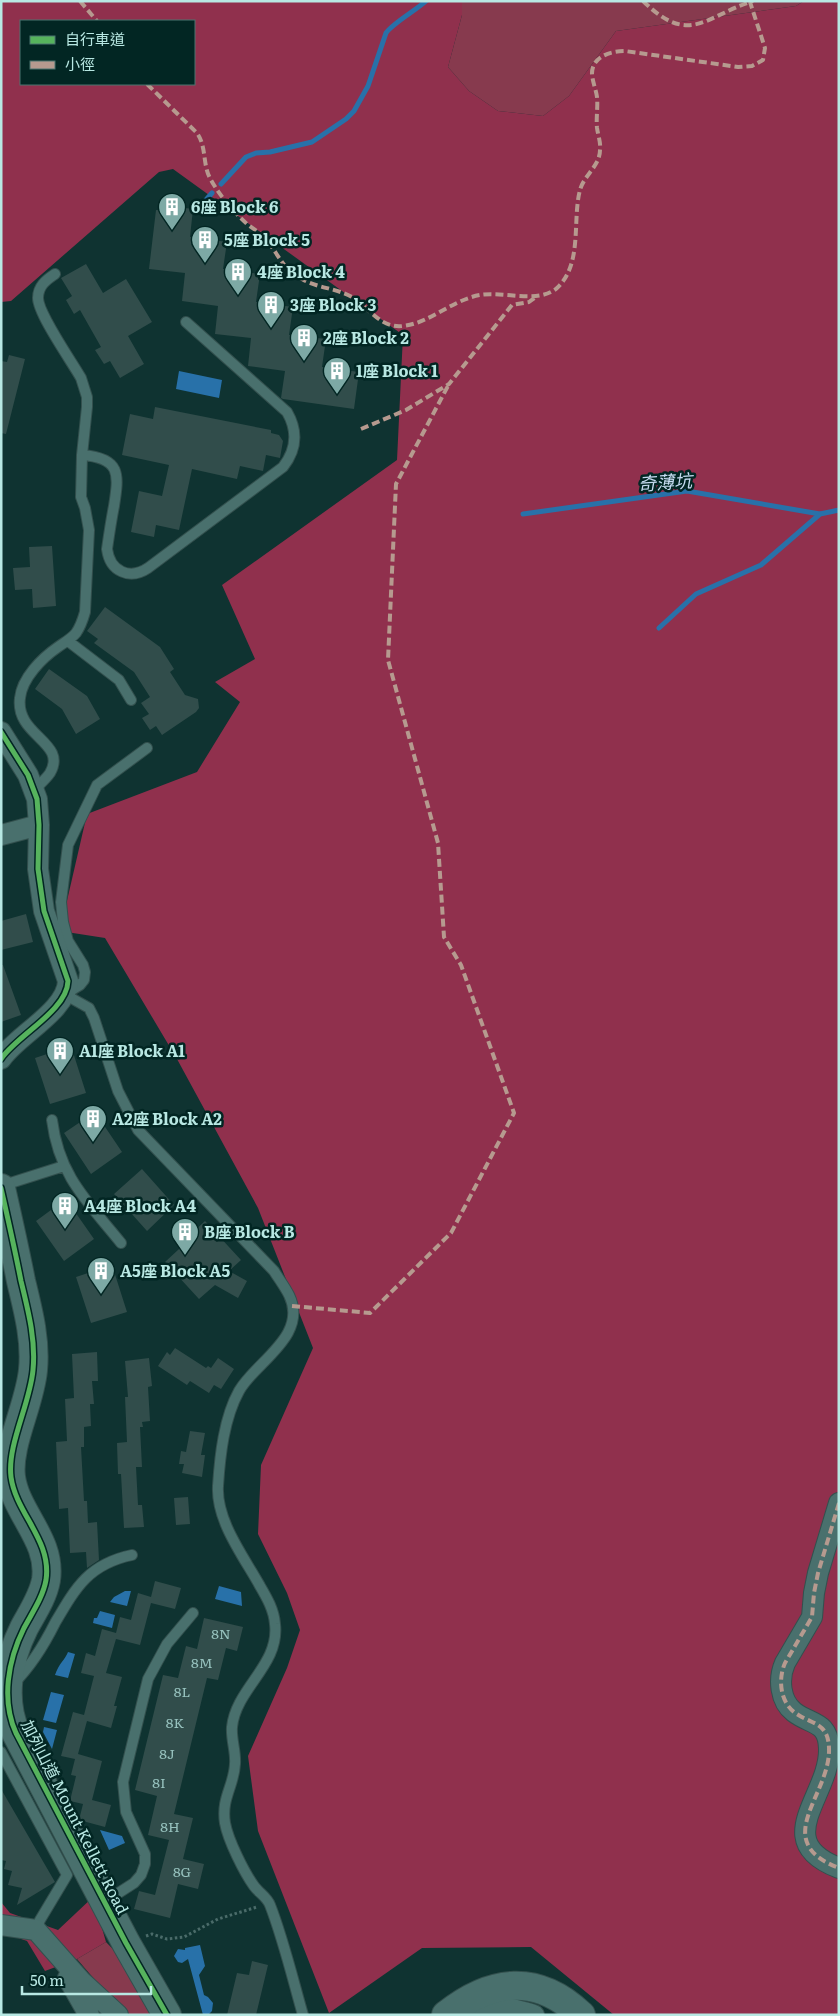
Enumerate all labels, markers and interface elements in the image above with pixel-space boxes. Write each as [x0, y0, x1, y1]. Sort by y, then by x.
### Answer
legend [20, 20, 195, 85]
text: 自行車道 [65, 27, 125, 50]
text: 小徑 [65, 52, 95, 75]
building icon: 6座 Block 6 [157, 192, 187, 231]
place label: 6座 Block 6 [191, 194, 278, 218]
building icon: 5座 Block 5 [190, 225, 220, 264]
place label: 5座 Block 5 [224, 227, 310, 251]
building icon: 4座 Block 4 [223, 257, 253, 296]
place label: 4座 Block 4 [257, 259, 345, 283]
building icon: 3座 Block 3 [256, 290, 286, 329]
place label: 3座 Block 3 [290, 292, 376, 316]
building icon: 2座 Block 2 [289, 323, 319, 362]
place label: 2座 Block 2 [323, 325, 409, 349]
building icon: 1座 Block 1 [322, 356, 352, 395]
place label: 1座 Block 1 [356, 358, 438, 382]
water label: 奇薄坑 [637, 466, 696, 497]
building icon: A1座 Block A1 [45, 1036, 75, 1075]
place label: A1座 Block A1 [79, 1038, 185, 1062]
building icon: A2座 Block A2 [78, 1104, 108, 1143]
place label: A2座 Block A2 [112, 1106, 222, 1130]
building icon: A4座 Block A4 [50, 1191, 80, 1230]
place label: A4座 Block A4 [84, 1193, 196, 1217]
building icon: B座 Block B [170, 1217, 200, 1256]
place label: B座 Block B [204, 1219, 295, 1243]
building icon: A5座 Block A5 [86, 1256, 116, 1295]
place label: A5座 Block A5 [120, 1258, 230, 1282]
house number: 8N [211, 1623, 231, 1643]
house number: 8M [191, 1652, 213, 1672]
house number: 8L [174, 1681, 190, 1701]
house number: 8K [166, 1712, 185, 1732]
street label: 加列山道 Mount Kellett Road [16, 1715, 136, 1918]
house number: 8J [159, 1743, 175, 1763]
house number: 8I [152, 1772, 166, 1792]
house number: 8H [160, 1816, 180, 1836]
house number: 8G [173, 1861, 192, 1881]
scale bar [22, 1964, 151, 1996]
text: 50 m [30, 1968, 64, 1991]

